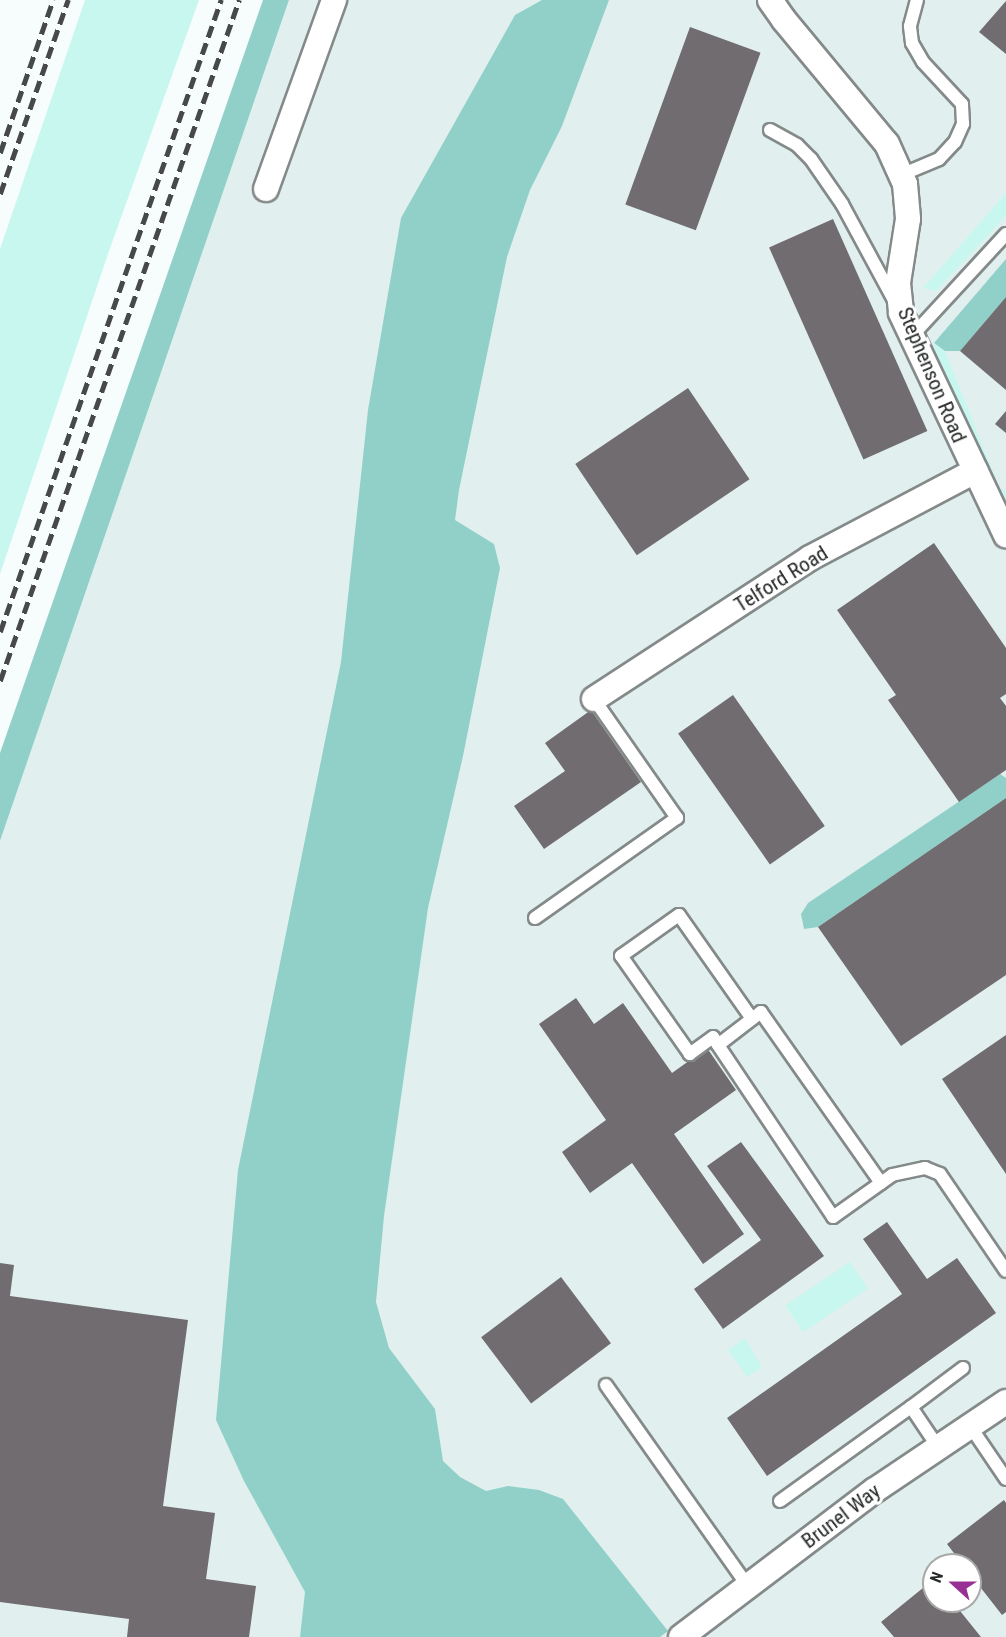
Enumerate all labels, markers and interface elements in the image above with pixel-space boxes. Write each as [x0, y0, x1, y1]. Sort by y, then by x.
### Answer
street label: Stephenson Road [892, 303, 972, 447]
street label: Telford Road [730, 540, 832, 618]
street label: Brunel Way [797, 1478, 885, 1554]
north arrow [922, 1553, 982, 1613]
text: N [926, 1569, 947, 1585]

